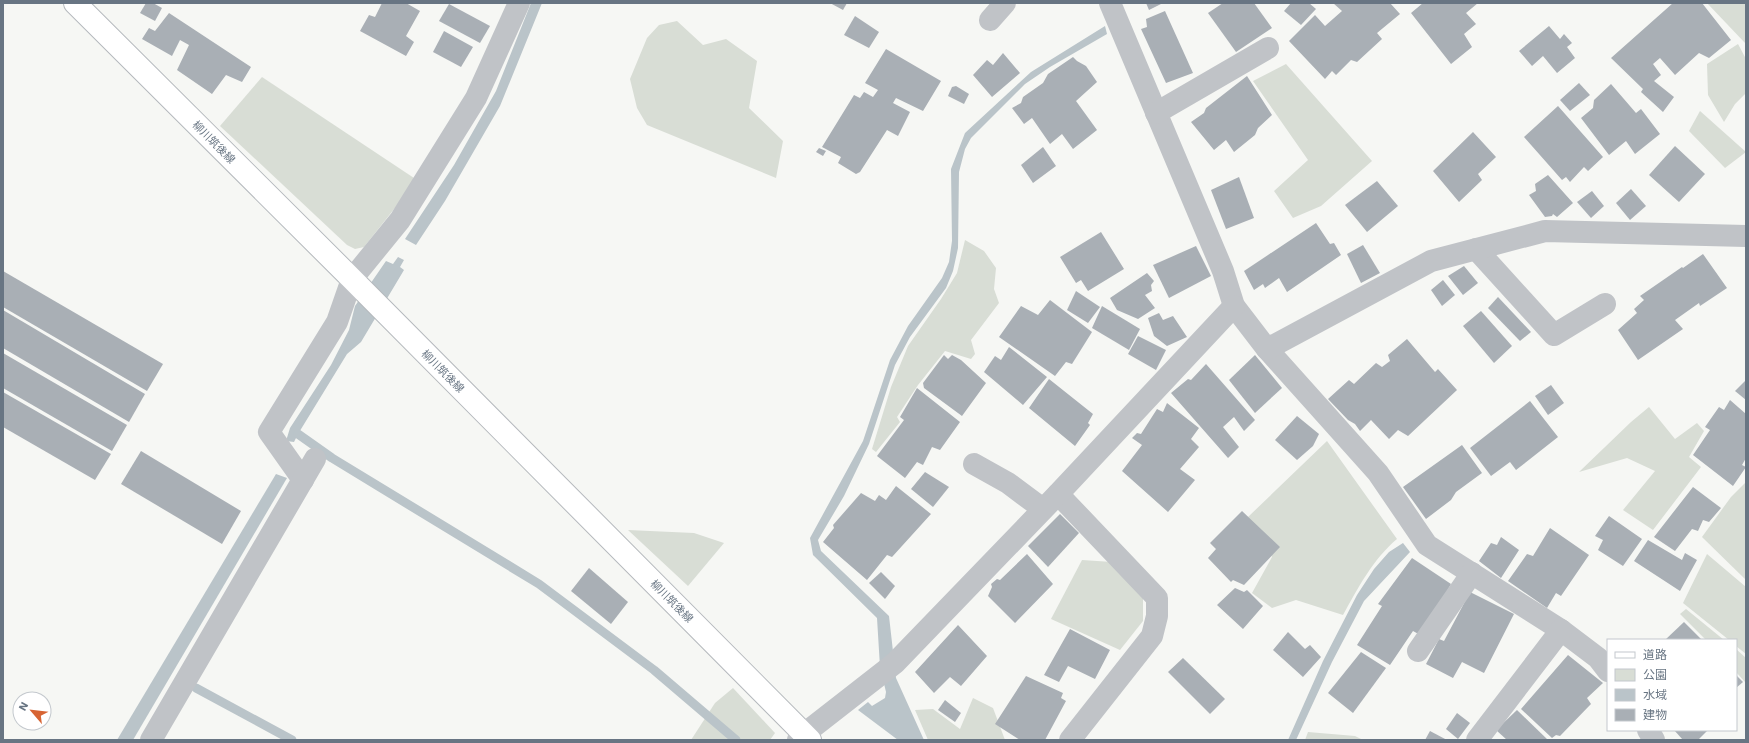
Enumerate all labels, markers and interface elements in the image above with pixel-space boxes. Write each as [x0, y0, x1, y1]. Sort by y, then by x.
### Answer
street label: 柳川筑後線 [190, 118, 238, 166]
street label: 柳川筑後線 [419, 347, 467, 395]
street label: 柳川筑後線 [648, 577, 696, 625]
legend [1607, 639, 1737, 731]
text: 道路 [1643, 648, 1667, 662]
text: 公園 [1643, 668, 1667, 682]
text: 水域 [1643, 688, 1667, 702]
north arrow [12, 691, 52, 731]
text: N [16, 700, 31, 713]
text: 建物 [1643, 708, 1667, 722]

